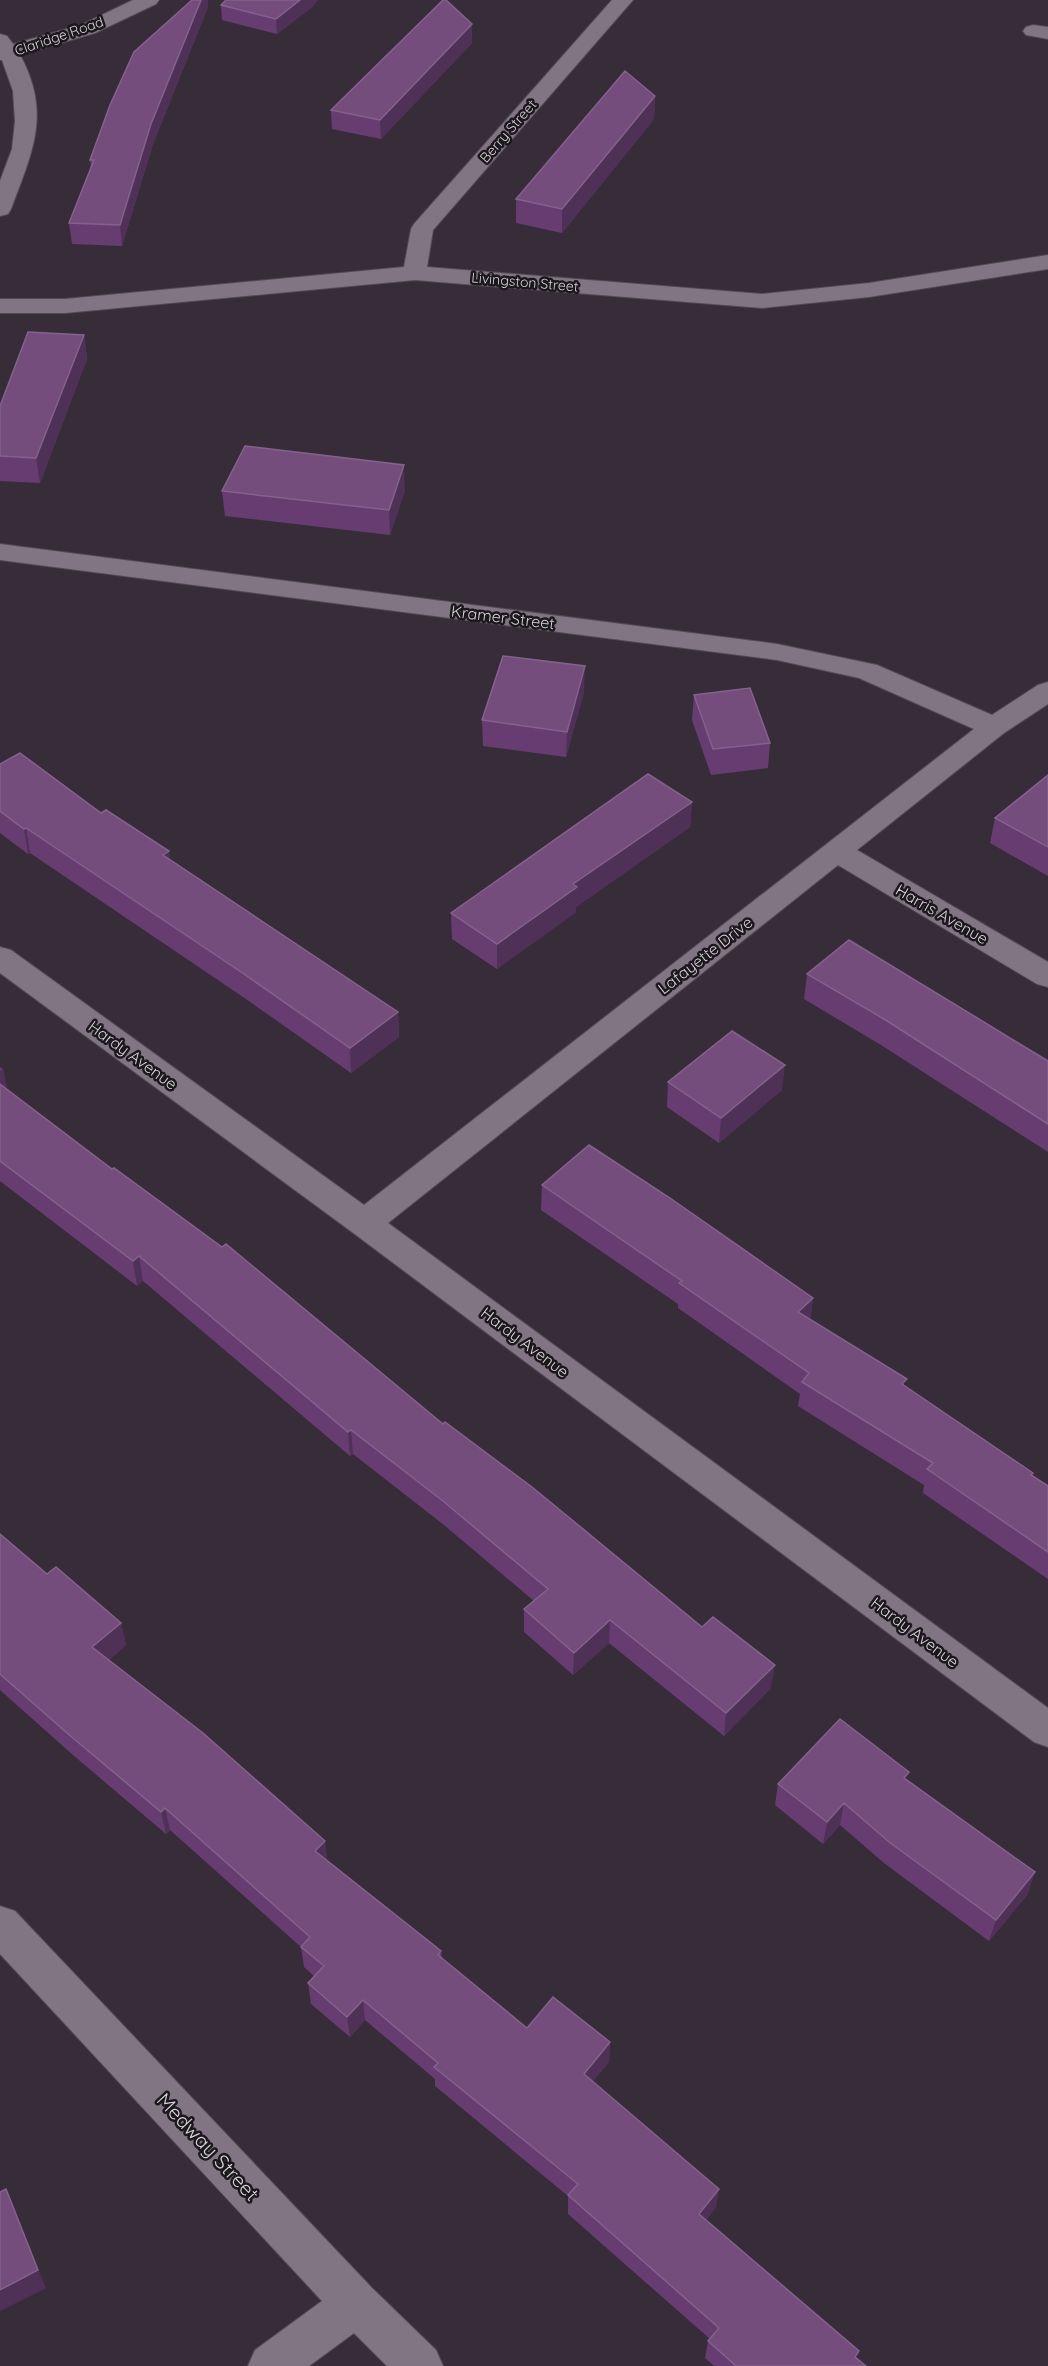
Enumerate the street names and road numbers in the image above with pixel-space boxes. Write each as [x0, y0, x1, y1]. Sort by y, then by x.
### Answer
street label: Claridge Road [12, 12, 106, 60]
street label: Berry Street [476, 96, 540, 166]
street label: Livingston Street [471, 268, 580, 296]
street label: Kramer Street [450, 601, 556, 633]
street label: Harris Avenue [892, 879, 992, 949]
street label: Lafayette Drive [654, 912, 756, 998]
street label: Hardy Avenue [85, 1016, 181, 1094]
street label: Hardy Avenue [477, 1302, 573, 1382]
street label: Hardy Avenue [867, 1592, 963, 1672]
street label: Medway Street [152, 2087, 265, 2206]

